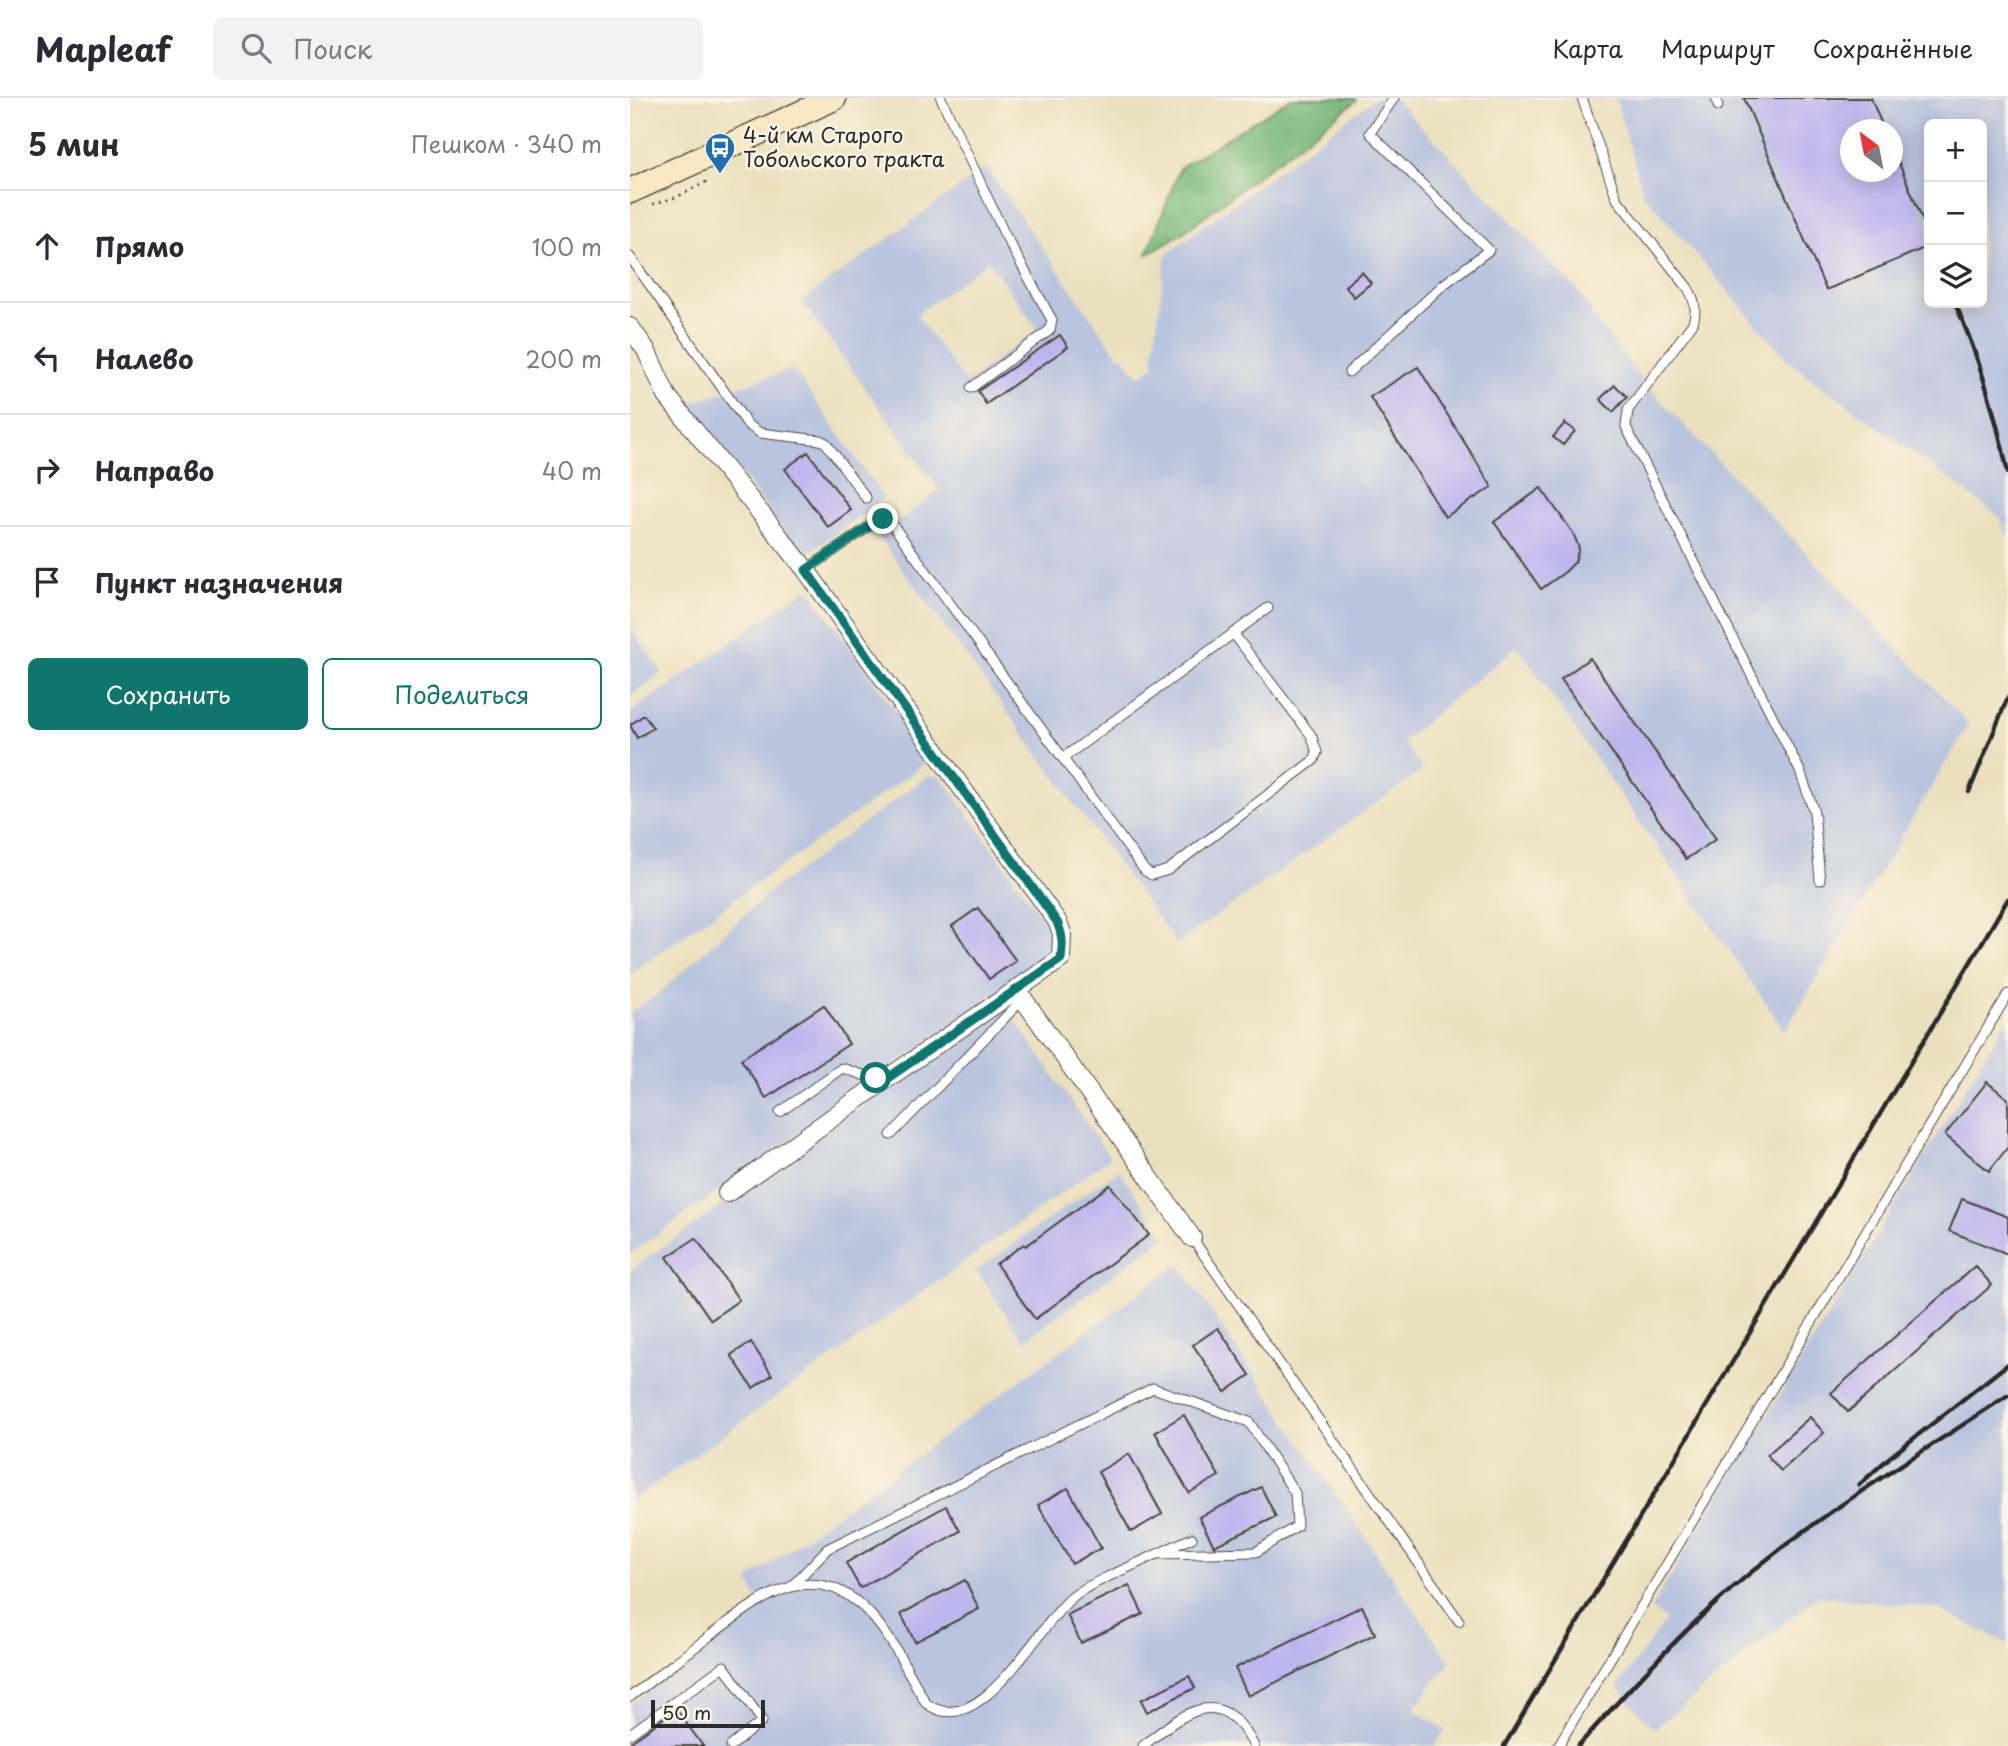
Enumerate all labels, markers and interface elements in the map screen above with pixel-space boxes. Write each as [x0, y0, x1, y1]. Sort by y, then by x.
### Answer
search box [213, 17, 703, 80]
text: Mapleaf [35, 23, 171, 73]
icon: search [237, 29, 275, 67]
text: Поиск [293, 29, 372, 68]
text: Карта [1552, 30, 1623, 66]
text: Маршрут [1661, 30, 1775, 66]
text: Сохранённые [1813, 30, 1973, 66]
place label: 4-й км Старого Тобольского тракта [743, 118, 945, 174]
north arrow [1840, 119, 1903, 182]
map controls [1924, 119, 1987, 308]
button: + [1924, 119, 1987, 182]
text: 5 мин [28, 121, 120, 166]
text: Пешком · 340 m [411, 126, 602, 161]
bus stop icon: 4-й км Старого Тобольского тракта [703, 131, 737, 175]
button: − [1924, 182, 1987, 245]
icon: ahead [28, 227, 66, 265]
text: Прямо [95, 227, 184, 266]
text: 100 m [532, 229, 602, 264]
button: layers [1924, 245, 1987, 308]
icon: left [28, 339, 66, 377]
text: Налево [95, 339, 193, 378]
text: 200 m [525, 341, 602, 376]
icon: right [28, 451, 66, 489]
text: Направо [95, 451, 214, 490]
text: 40 m [542, 453, 602, 488]
route end [867, 503, 898, 534]
icon: arrive [28, 563, 66, 601]
text: Пункт назначения [95, 563, 343, 602]
button: Сохранить [28, 658, 308, 730]
button: Поделиться [322, 658, 602, 730]
route start [860, 1062, 891, 1093]
scale bar [651, 1697, 765, 1729]
text: 50 m [662, 1698, 711, 1726]

